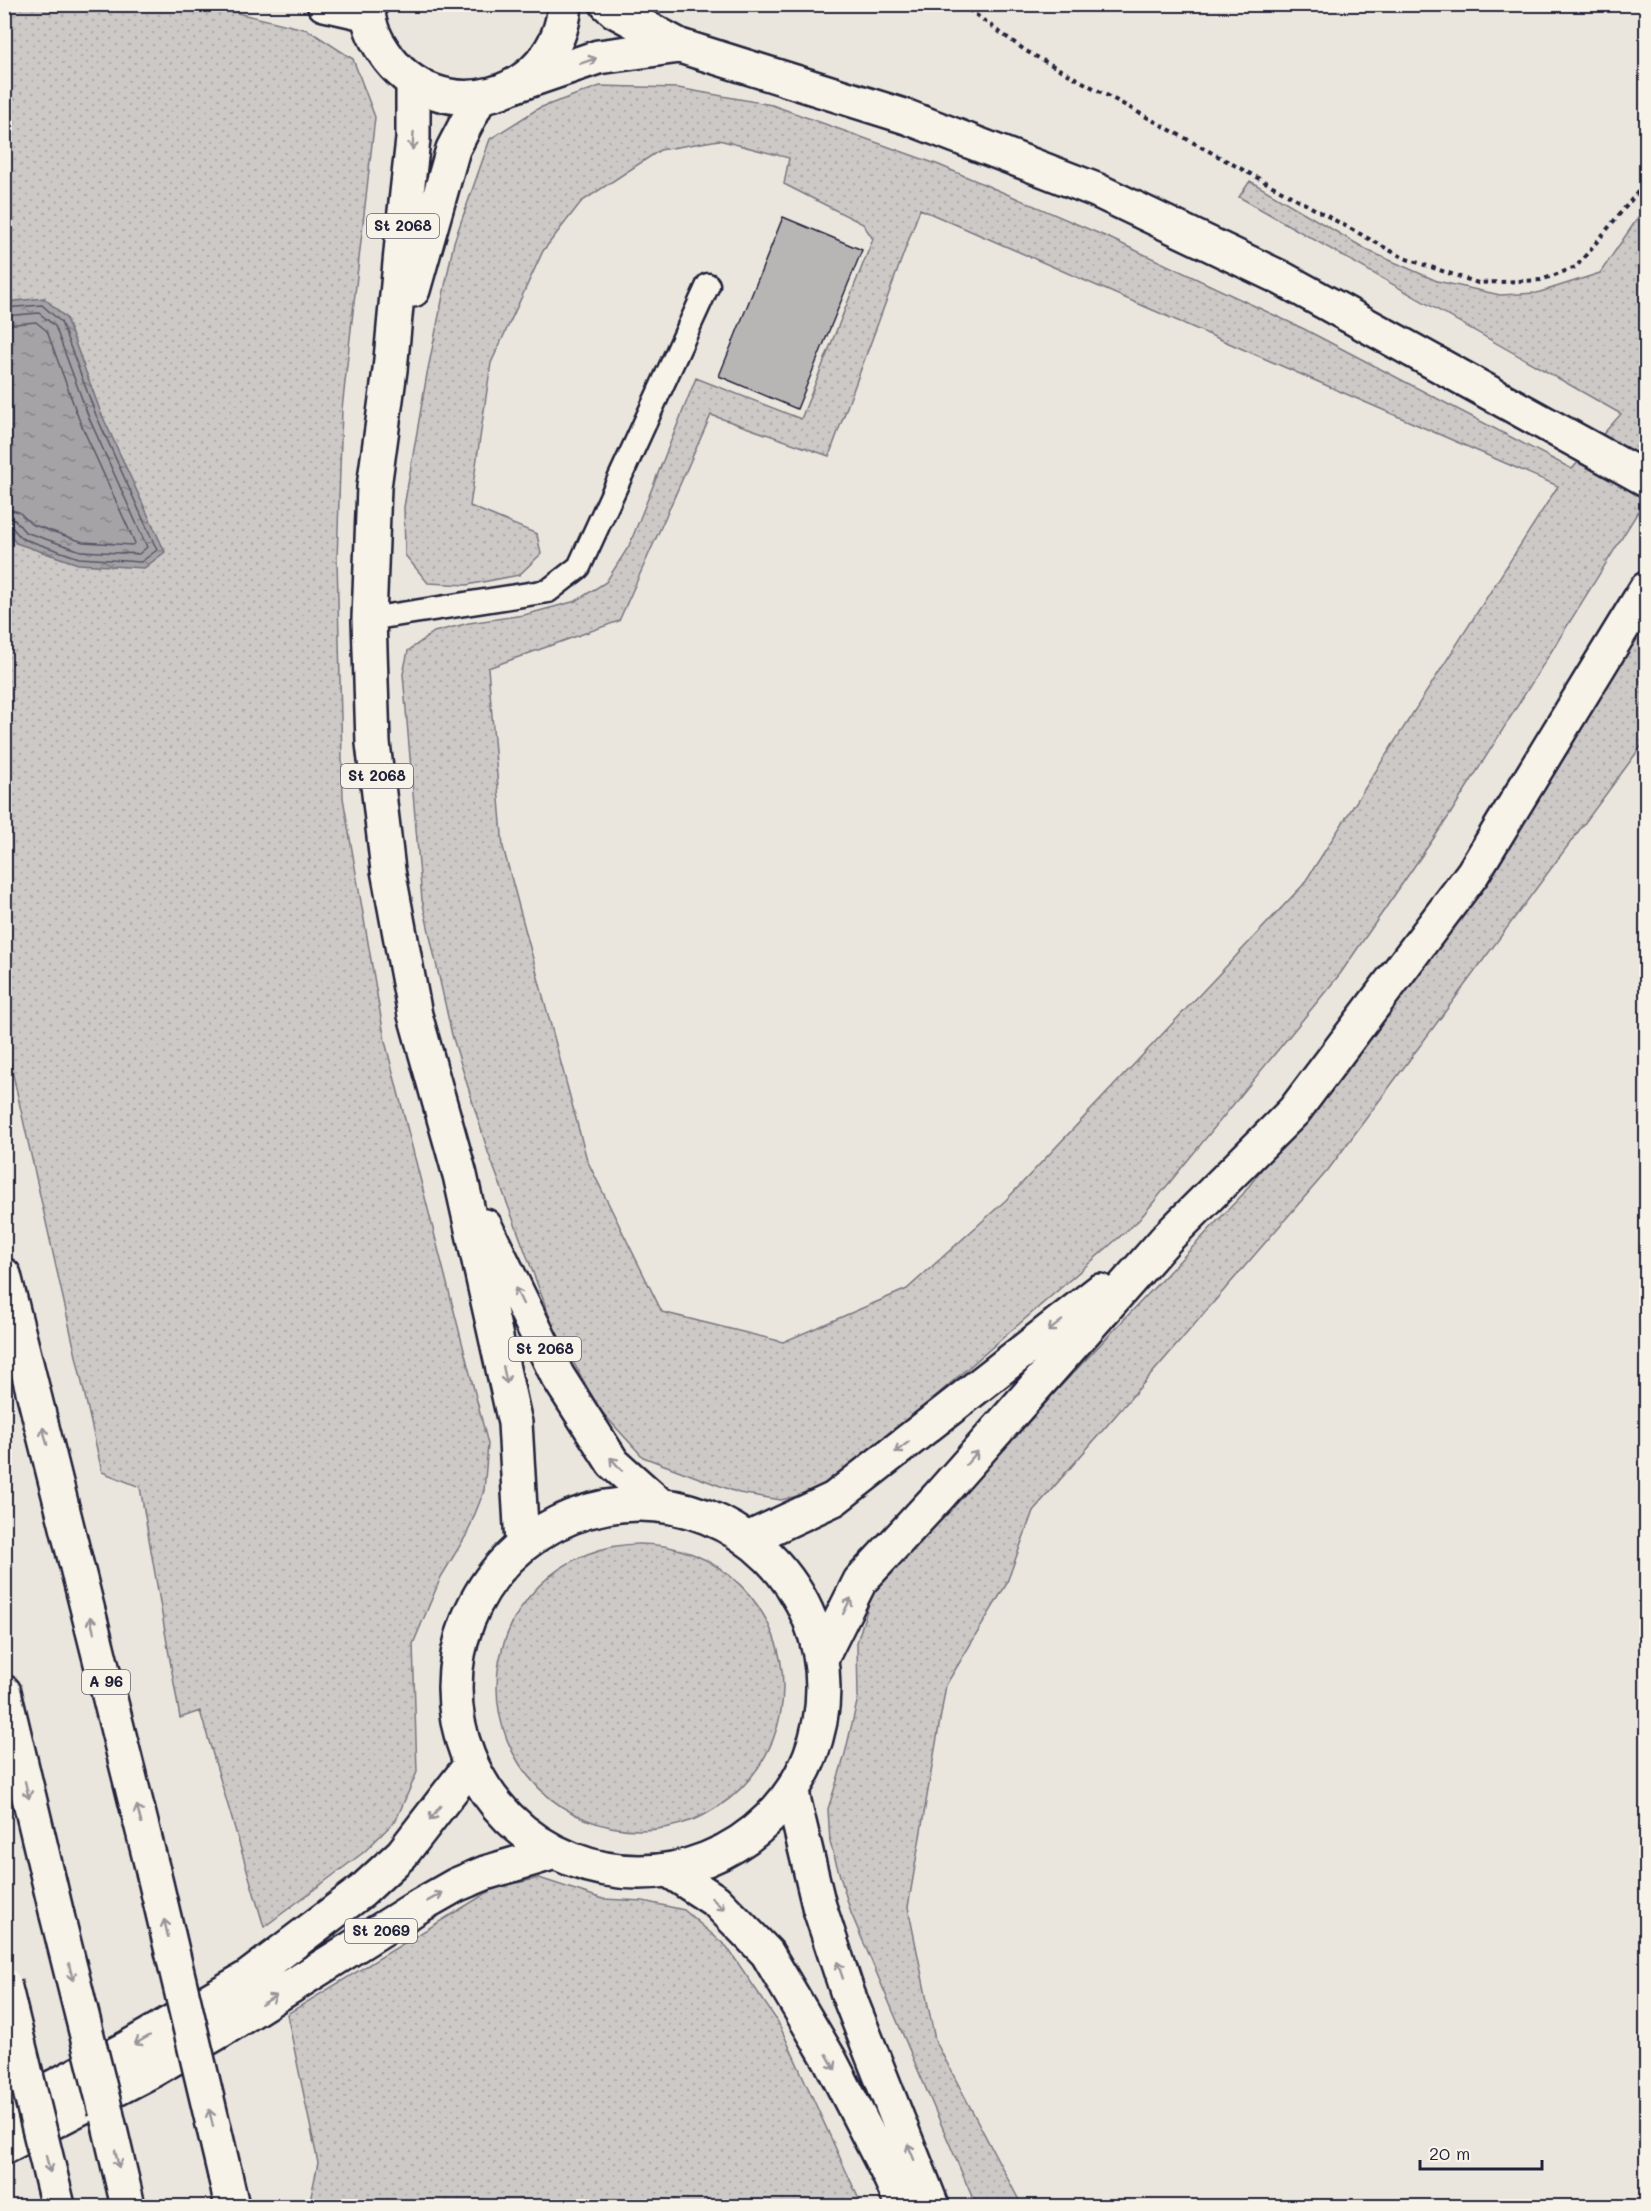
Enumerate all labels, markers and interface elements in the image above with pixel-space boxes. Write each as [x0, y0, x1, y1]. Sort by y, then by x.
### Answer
one-way arrow [579, 54, 597, 65]
one-way arrow [407, 131, 418, 151]
road number: St 2068 [367, 214, 439, 238]
road number: St 2068 [341, 764, 413, 788]
one-way arrow [512, 1287, 524, 1305]
one-way arrow [1047, 1320, 1063, 1333]
road number: St 2068 [509, 1337, 581, 1361]
one-way arrow [499, 1366, 511, 1385]
one-way arrow [39, 1426, 51, 1445]
one-way arrow [894, 1440, 910, 1453]
one-way arrow [966, 1450, 979, 1466]
one-way arrow [609, 1457, 623, 1472]
one-way arrow [842, 1598, 853, 1616]
one-way arrow [86, 1615, 98, 1634]
road number: A 96 [82, 1670, 130, 1694]
one-way arrow [22, 1780, 34, 1799]
one-way arrow [132, 1805, 144, 1824]
one-way arrow [428, 1805, 441, 1821]
one-way arrow [426, 1891, 443, 1903]
one-way arrow [710, 1897, 725, 1911]
one-way arrow [160, 1919, 172, 1938]
road number: St 2069 [345, 1919, 417, 1943]
one-way arrow [834, 1961, 845, 1980]
one-way arrow [66, 1962, 77, 1981]
one-way arrow [260, 1994, 277, 2006]
one-way arrow [134, 2034, 151, 2046]
one-way arrow [825, 2053, 837, 2070]
one-way arrow [205, 2109, 217, 2128]
scale bar [1420, 2133, 1542, 2171]
text: 20 m [1429, 2141, 1470, 2165]
one-way arrow [904, 2143, 915, 2162]
one-way arrow [112, 2150, 124, 2169]
one-way arrow [43, 2154, 55, 2173]

